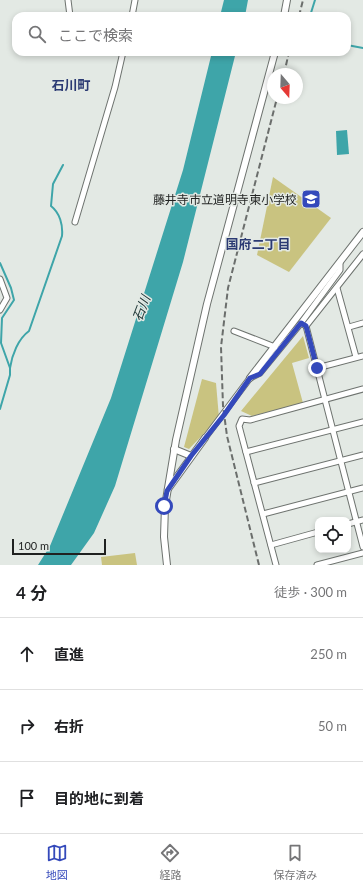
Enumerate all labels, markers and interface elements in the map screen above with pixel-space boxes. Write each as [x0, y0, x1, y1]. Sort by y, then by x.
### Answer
search box [12, 12, 351, 56]
icon: search [26, 23, 48, 45]
text: ここで検索 [58, 26, 133, 44]
north arrow [267, 68, 303, 104]
district label: 石川町 [51, 77, 91, 93]
school or university icon: 藤井寺市立道明寺東小学校 [300, 188, 322, 210]
place label: 藤井寺市立道明寺東小学校 [153, 192, 297, 207]
district label: 国府二丁目 [225, 236, 291, 252]
water label: 石川 [129, 291, 154, 323]
route end [308, 359, 326, 377]
route start [155, 497, 173, 515]
map controls [315, 517, 351, 553]
button: locate [315, 517, 351, 553]
scale bar [12, 537, 106, 556]
text: 100 m [18, 539, 49, 552]
text: 4 分 [16, 582, 47, 603]
text: 徒歩 · 300 m [274, 584, 347, 600]
icon: ahead [16, 643, 38, 665]
text: 直進 [54, 645, 84, 663]
text: 250 m [310, 646, 347, 662]
icon: right [16, 715, 38, 737]
text: 右折 [54, 717, 84, 735]
text: 50 m [318, 718, 347, 734]
icon: arrive [16, 787, 38, 809]
text: 目的地に到着 [54, 789, 144, 807]
tab: 地図 [46, 842, 68, 882]
tab: 経路 [159, 842, 181, 882]
tab: 保存済み [273, 842, 317, 882]

